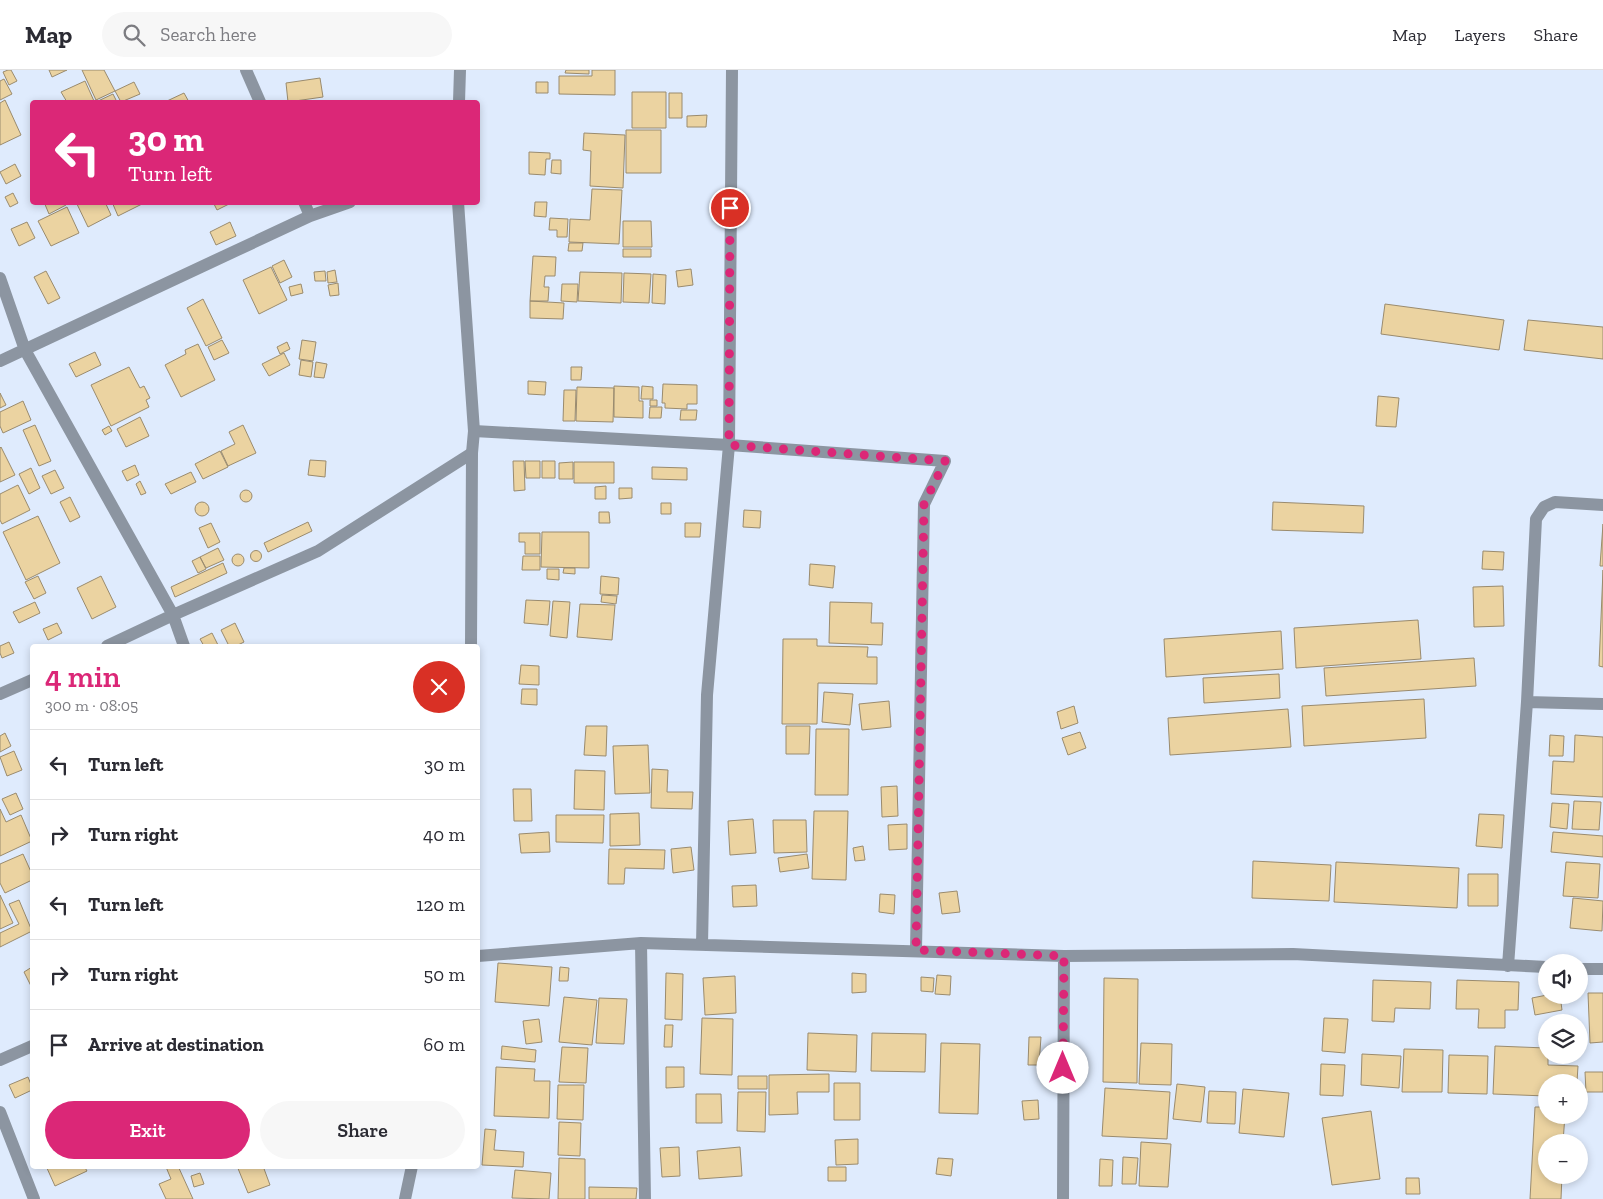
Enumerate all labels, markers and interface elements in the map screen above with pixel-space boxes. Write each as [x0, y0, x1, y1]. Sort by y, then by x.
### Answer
search box [102, 12, 452, 57]
text: Map [25, 20, 72, 49]
icon: search [120, 21, 148, 49]
text: Search here [160, 23, 257, 46]
text: Map [1392, 24, 1427, 46]
text: Layers [1455, 24, 1506, 46]
text: Share [1534, 24, 1578, 46]
text: 30 m [128, 118, 204, 160]
icon: left [45, 120, 110, 185]
text: Turn left [128, 160, 212, 187]
pin [709, 187, 751, 229]
icon: arrive [716, 194, 744, 222]
text: 4 min [45, 659, 120, 695]
button: close [413, 661, 465, 713]
text: 300 m · 08:05 [45, 696, 138, 715]
icon: left [45, 751, 73, 779]
text: Turn left [88, 753, 163, 776]
text: 30 m [424, 753, 465, 776]
icon: right [45, 821, 73, 849]
text: Turn right [88, 823, 178, 846]
text: 40 m [423, 823, 465, 846]
icon: left [45, 891, 73, 919]
text: Turn left [88, 893, 163, 916]
text: 120 m [416, 893, 465, 916]
map controls [1538, 954, 1588, 1184]
button: sound [1538, 954, 1588, 1004]
icon: right [45, 961, 73, 989]
text: Turn right [88, 963, 178, 986]
text: 50 m [424, 963, 465, 986]
button: layers [1538, 1014, 1588, 1064]
icon: arrive [45, 1031, 73, 1059]
text: Arrive at destination [88, 1033, 264, 1056]
text: 60 m [423, 1033, 465, 1056]
position arrow [1036, 1041, 1088, 1093]
button: + [1538, 1074, 1588, 1124]
button: Exit [45, 1101, 250, 1159]
button: Share [260, 1101, 465, 1159]
button: − [1538, 1134, 1588, 1184]

